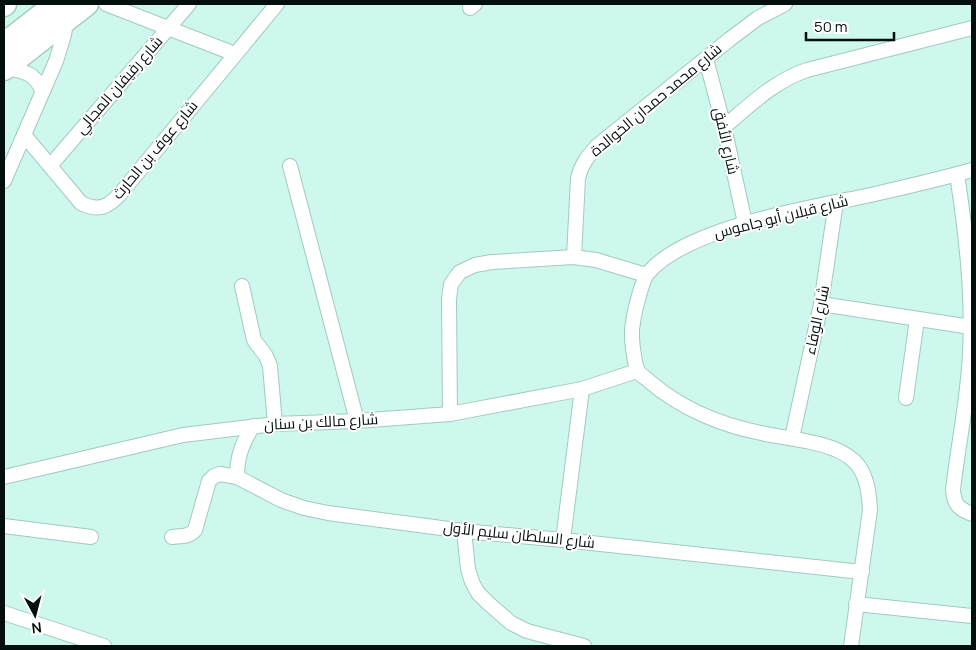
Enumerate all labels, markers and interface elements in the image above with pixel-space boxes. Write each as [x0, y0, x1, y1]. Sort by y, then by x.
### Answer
scale bar [806, 10, 894, 42]
text: 50 m [814, 16, 848, 37]
street label: شارع رفيفان المجالي [70, 31, 169, 140]
street label: شارع محمد حمدان الخوالدة [585, 38, 727, 162]
street label: شارع عوف بن الحارث [107, 96, 203, 204]
street label: شارع الأفق [708, 105, 744, 177]
street label: شارع قبلان أبو جاموس [712, 190, 850, 244]
street label: شارع الوفاء [799, 283, 835, 357]
street label: شارع مالك بن سنان [263, 408, 379, 436]
street label: شارع السلطان سليم الأول [442, 516, 596, 554]
north arrow [10, 590, 60, 640]
text: N [30, 618, 43, 638]

